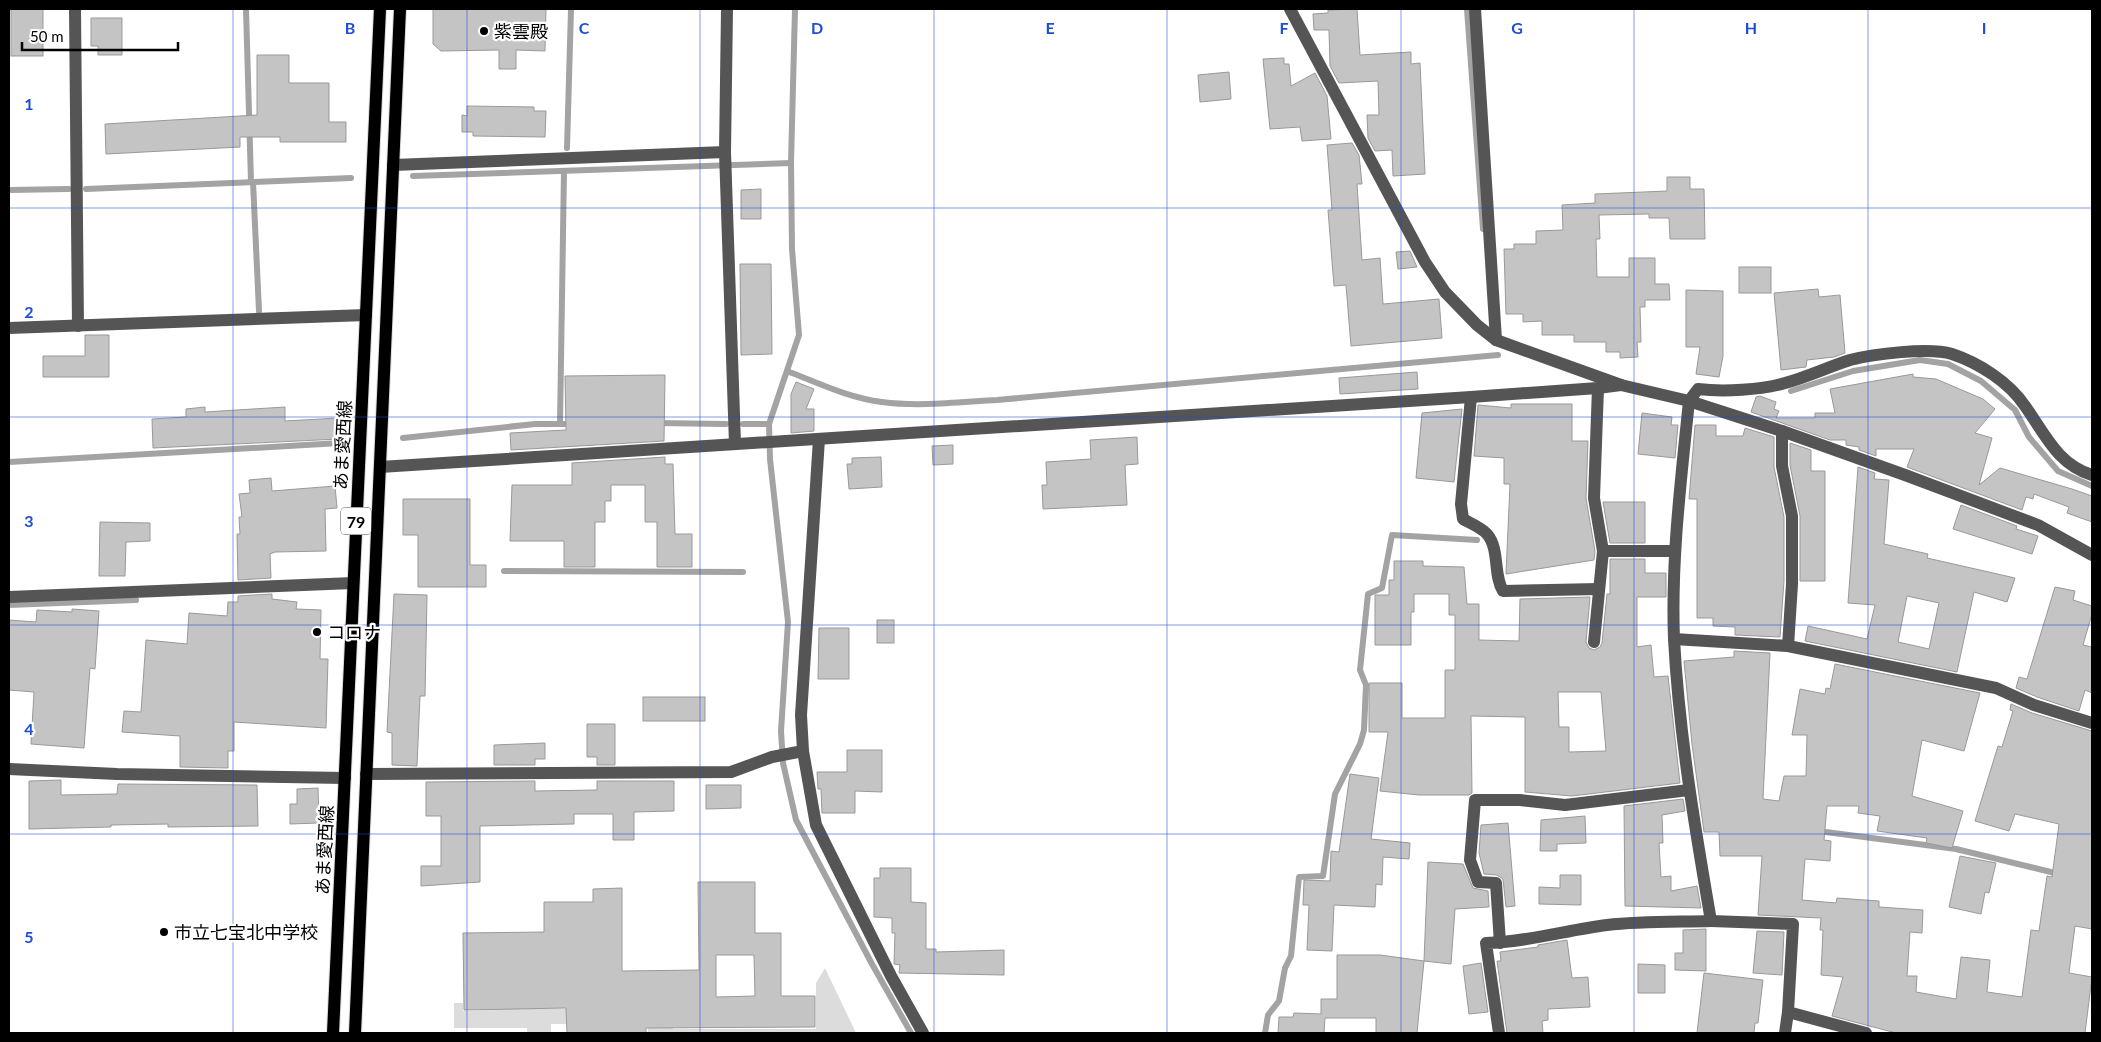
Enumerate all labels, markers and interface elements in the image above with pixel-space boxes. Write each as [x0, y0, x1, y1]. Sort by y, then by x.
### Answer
text: B [345, 18, 355, 37]
text: C [579, 18, 590, 37]
text: D [811, 18, 823, 37]
text: E [1045, 18, 1055, 37]
text: F [1279, 18, 1289, 37]
text: G [1511, 18, 1523, 37]
text: H [1745, 18, 1757, 37]
text: I [1982, 18, 1986, 37]
scale bar [22, 20, 179, 52]
place label: 紫雲殿 [494, 20, 548, 42]
marker: 紫雲殿 [478, 25, 490, 37]
text: 50 m [30, 27, 64, 45]
text: 1 [24, 94, 34, 113]
text: 2 [24, 302, 34, 321]
street label: あま愛西線 [329, 399, 355, 491]
road number: 79 [341, 508, 371, 534]
text: 3 [24, 511, 34, 530]
place label: コロナ [327, 621, 381, 643]
marker: コロナ [311, 626, 323, 638]
text: 4 [24, 719, 34, 738]
street label: あま愛西線 [311, 804, 337, 896]
place label: 市立七宝北中学校 [174, 921, 318, 943]
marker: 市立七宝北中学校 [158, 926, 170, 938]
text: 5 [24, 927, 34, 946]

